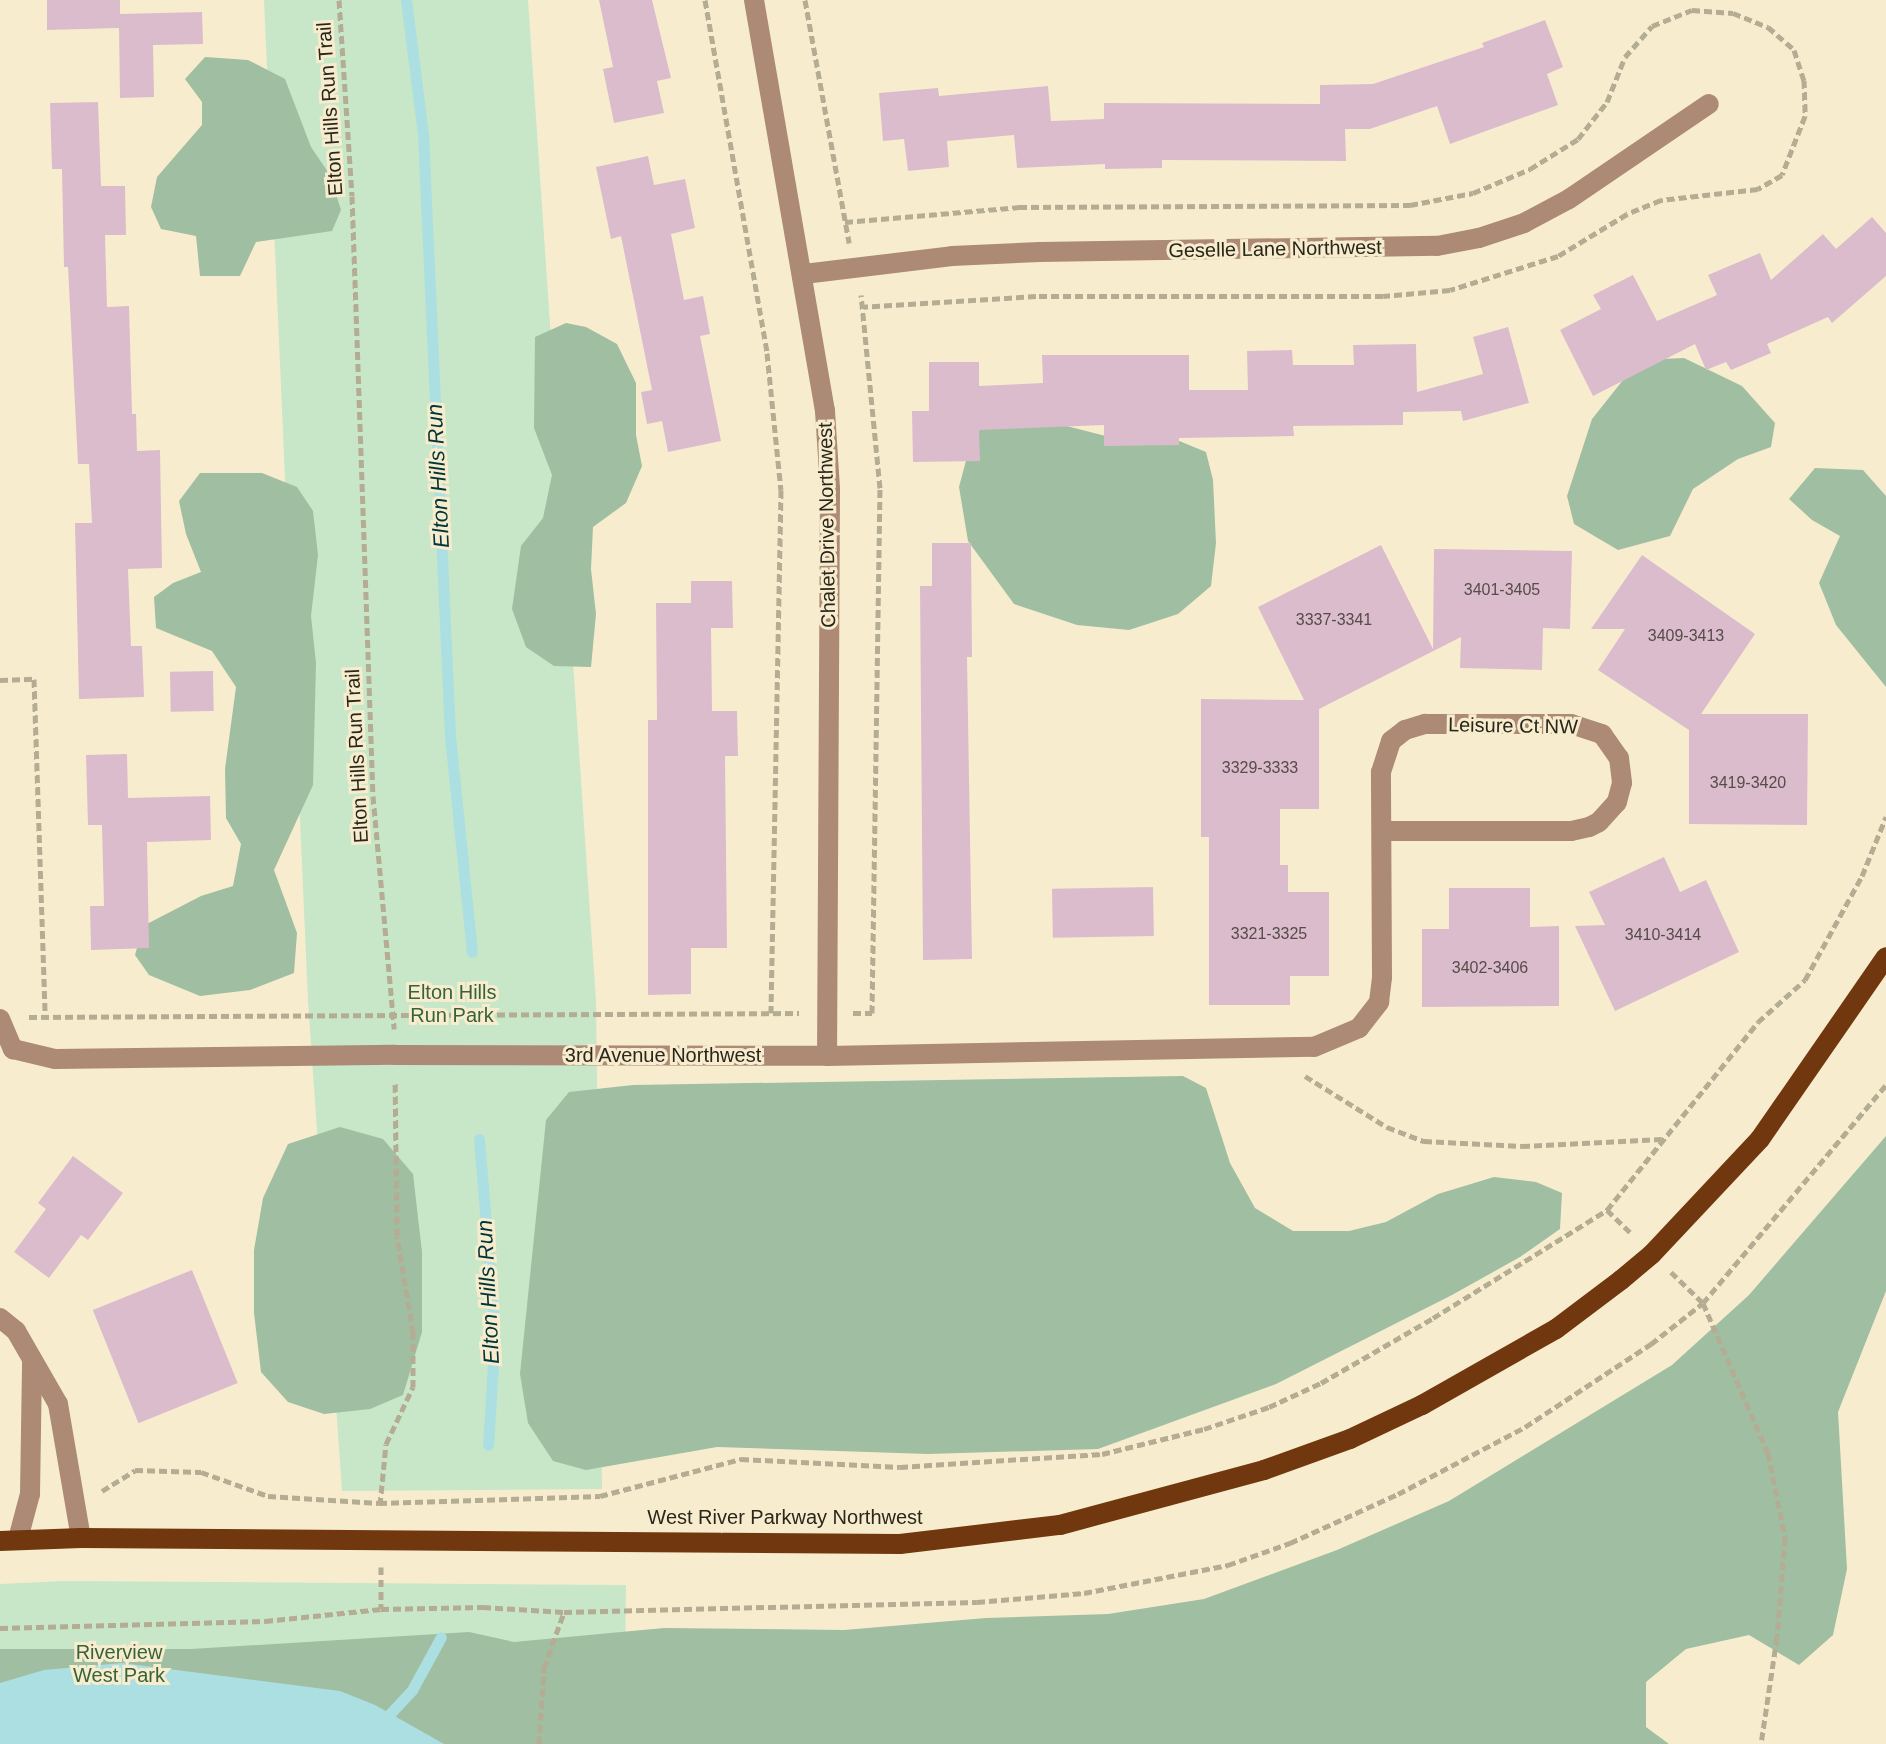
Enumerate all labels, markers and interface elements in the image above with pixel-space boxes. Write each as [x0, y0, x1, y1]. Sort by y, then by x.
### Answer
street label: Elton Hills Run Trail [312, 21, 348, 197]
street label: Geselle Lane Northwest [1168, 235, 1382, 263]
water label: Elton Hills Run [421, 403, 455, 549]
street label: Chalet Drive Northwest [813, 422, 841, 628]
house number: 3401-3405 [1464, 580, 1540, 600]
house number: 3337-3341 [1296, 610, 1372, 630]
house number: 3409-3413 [1648, 626, 1724, 646]
street label: Elton Hills Run Trail [340, 668, 374, 844]
street label: Leisure Ct NW [1448, 713, 1578, 739]
house number: 3329-3333 [1222, 758, 1298, 778]
house number: 3419-3420 [1710, 773, 1786, 793]
house number: 3321-3325 [1231, 924, 1307, 944]
house number: 3410-3414 [1625, 925, 1701, 945]
house number: 3402-3406 [1452, 958, 1528, 978]
park label: Elton Hills Run Park [408, 980, 496, 1027]
street label: 3rd Avenue Northwest [564, 1043, 762, 1067]
water label: Elton Hills Run [471, 1219, 505, 1365]
street label: West River Parkway Northwest [647, 1505, 923, 1529]
park label: Riverview West Park [73, 1640, 165, 1687]

